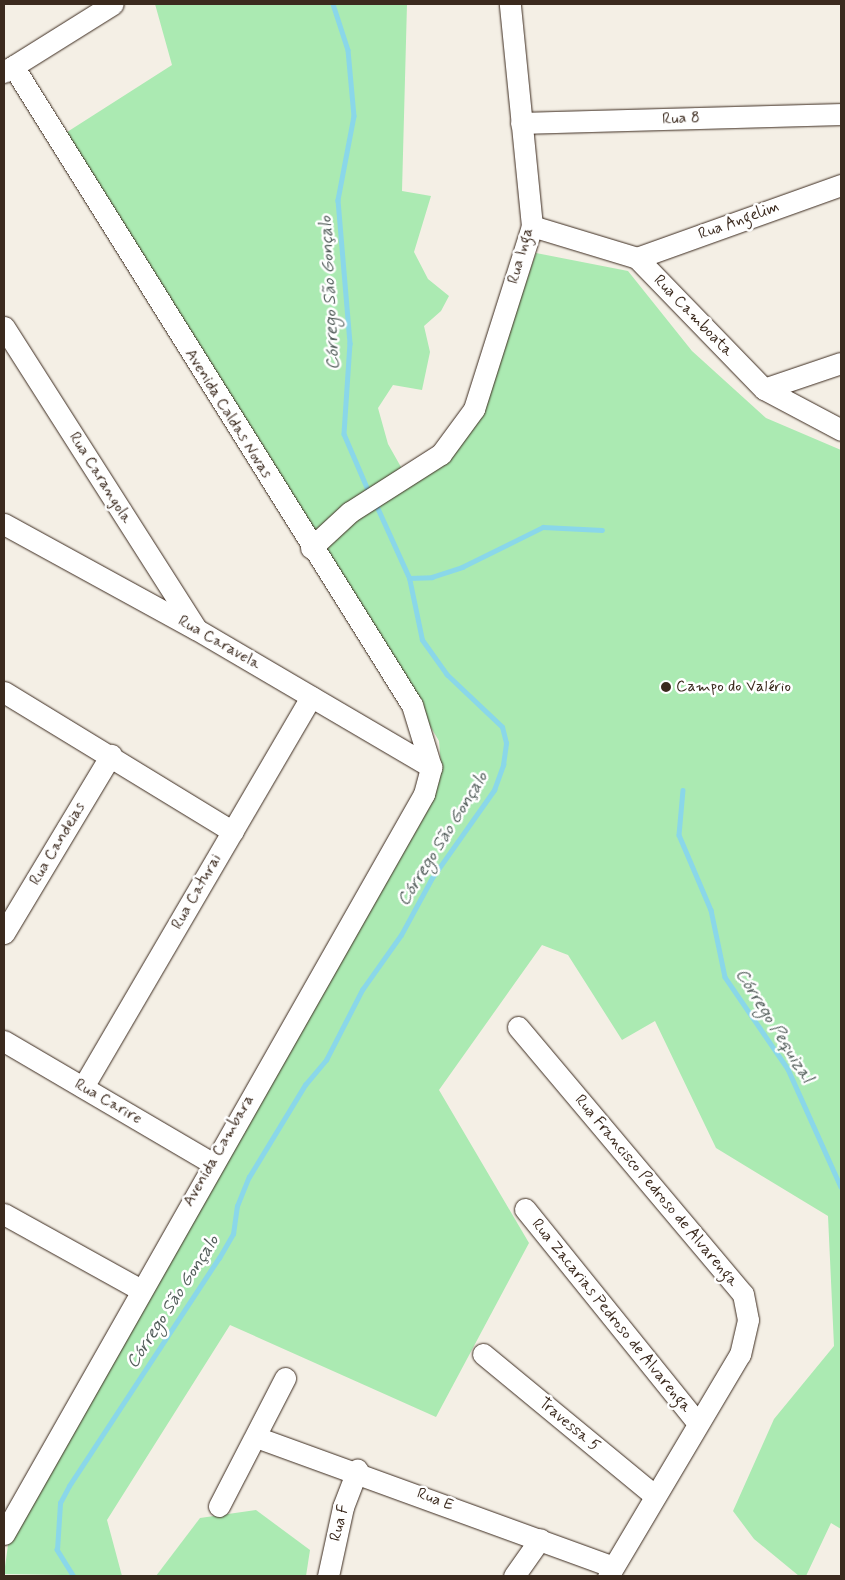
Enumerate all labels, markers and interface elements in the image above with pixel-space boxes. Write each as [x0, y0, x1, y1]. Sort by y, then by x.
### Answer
street label: Rua 8 [662, 109, 700, 129]
street label: Rua Angelim [696, 198, 782, 244]
water label: Córrego São Gonçalo [315, 215, 345, 371]
street label: Rua Inga [503, 224, 539, 288]
street label: Rua Camboata [650, 272, 736, 360]
street label: Avenida Caldas Novas [181, 346, 275, 482]
street label: Rua Carangola [65, 431, 135, 525]
street label: Rua Caravela [176, 613, 262, 673]
place label: Campo do Valério [676, 677, 792, 697]
marker: Campo do Valério [660, 681, 672, 693]
water label: Córrego São Gonçalo [393, 768, 493, 910]
street label: Rua Candeias [26, 800, 90, 888]
street label: Rua Caturai [168, 852, 226, 932]
water label: Córrego Pequizal [731, 967, 817, 1085]
street label: Rua Carire [72, 1075, 144, 1129]
street label: Avenida Cambara [179, 1092, 259, 1210]
street label: Rua Francisco Pedroso de Alvarenga [571, 1093, 741, 1289]
street label: Rua Zacarias Pedroso de Alvarenga [529, 1217, 693, 1415]
water label: Córrego São Gonçalo [122, 1231, 224, 1373]
street label: Travessa 5 [535, 1394, 603, 1456]
street label: Rua E [414, 1484, 456, 1516]
street label: Rua F [326, 1503, 354, 1543]

